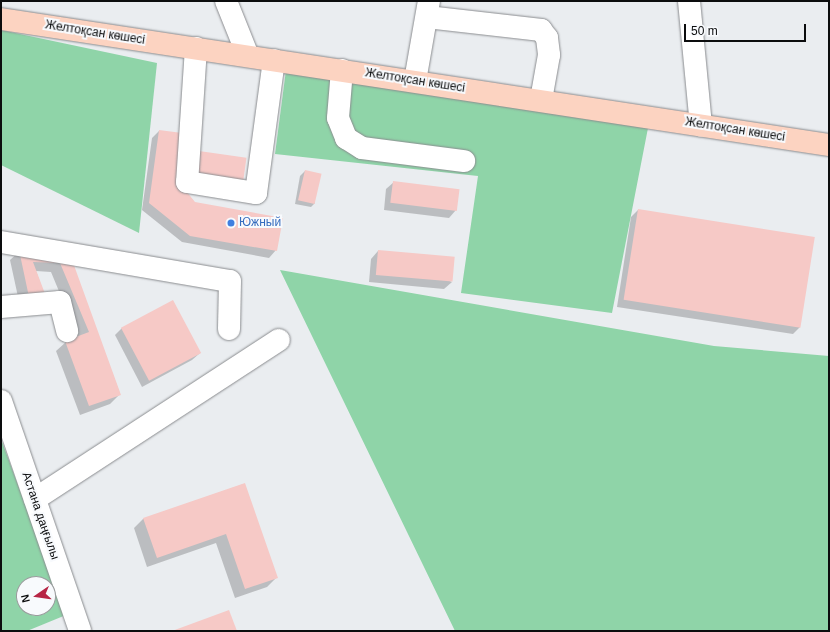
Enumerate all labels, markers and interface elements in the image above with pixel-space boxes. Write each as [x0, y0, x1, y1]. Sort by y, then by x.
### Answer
scale bar [686, 16, 808, 42]
street label: Желтоқсан көшесі [44, 18, 146, 48]
text: 50 m [691, 24, 718, 38]
street label: Желтоқсан көшесі [364, 66, 466, 96]
street label: Желтоқсан көшесі [684, 115, 786, 145]
place label: Южный [239, 216, 281, 230]
marker: Южный [226, 218, 236, 228]
street label: Астана даңғылы [18, 470, 62, 562]
north arrow [16, 576, 56, 616]
text: N [19, 593, 32, 604]

